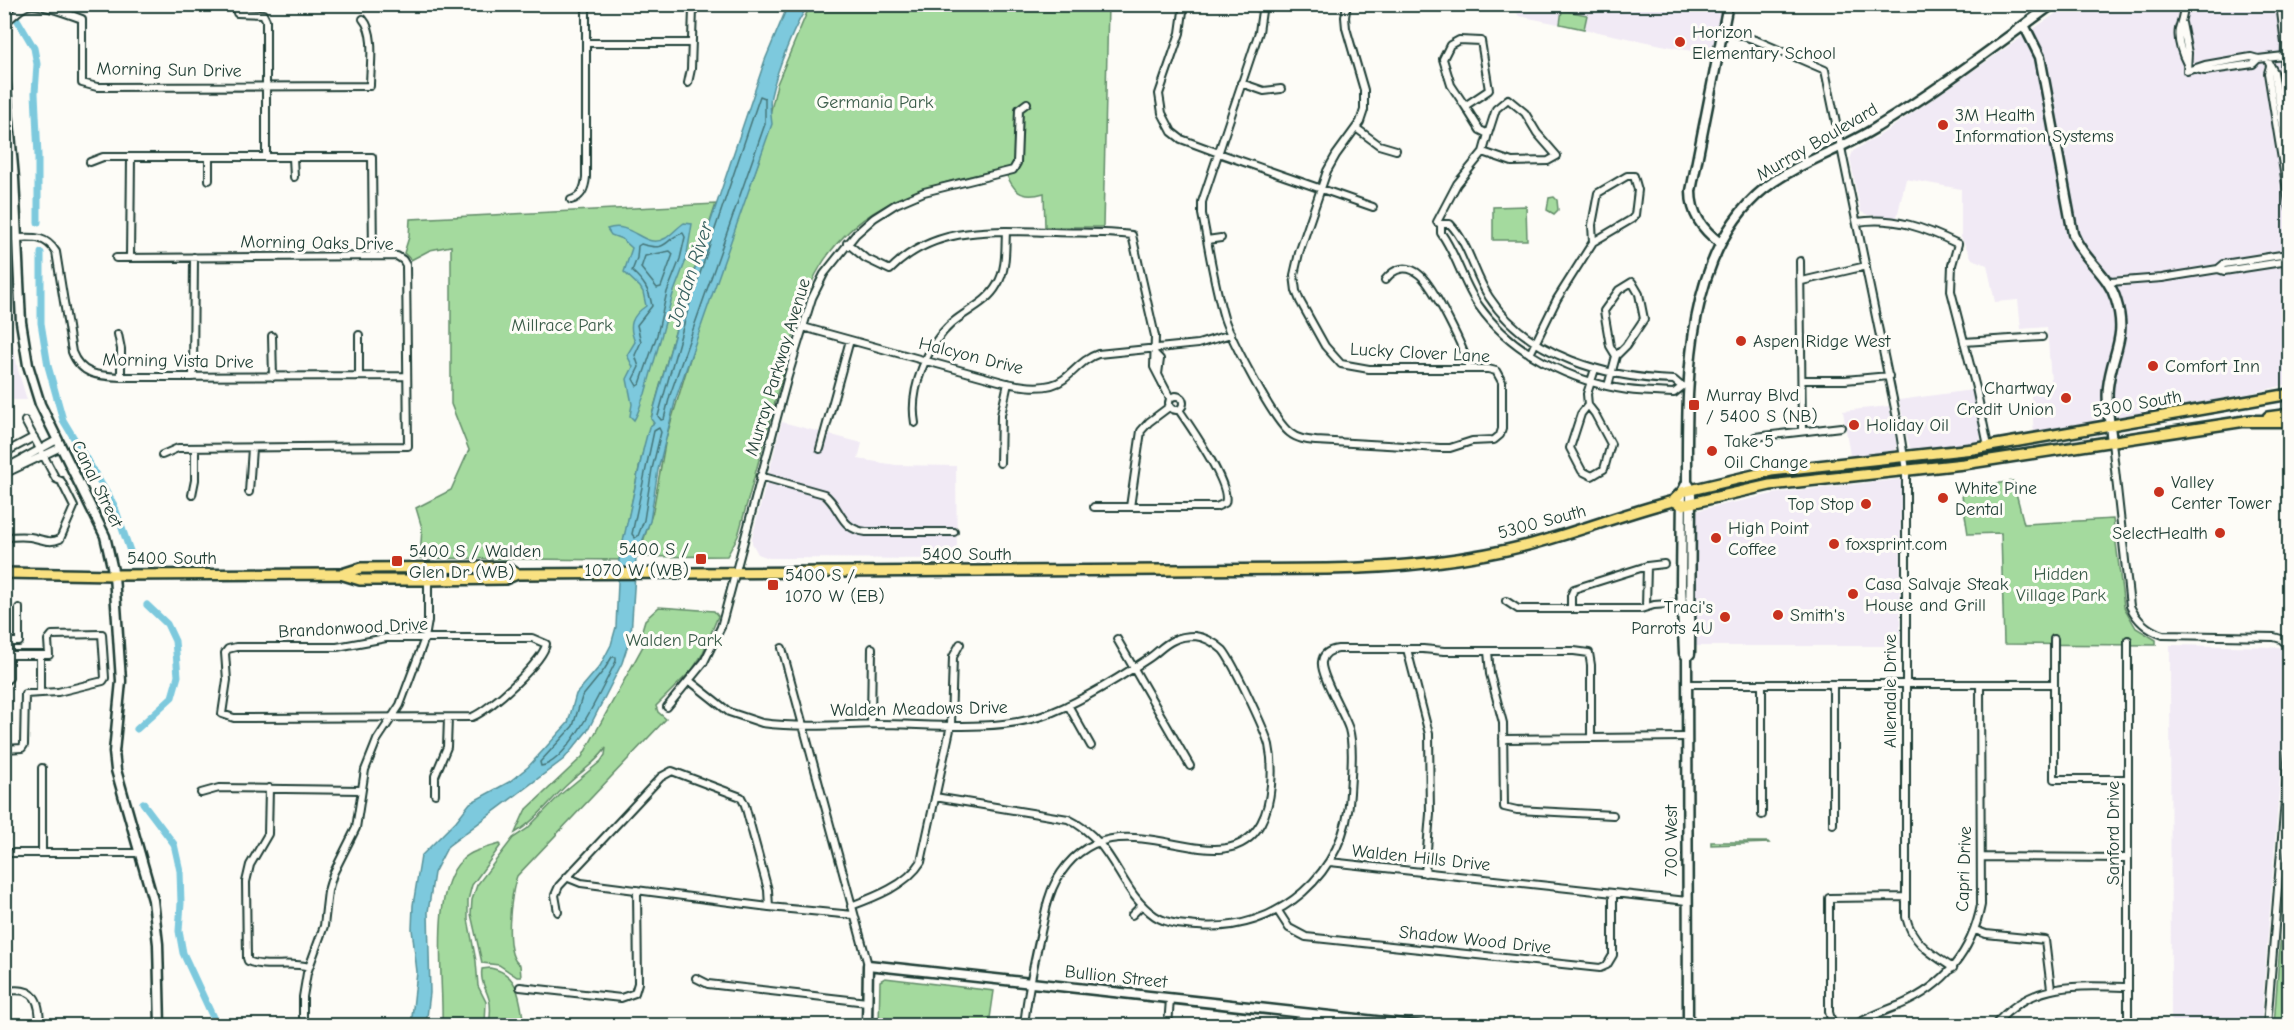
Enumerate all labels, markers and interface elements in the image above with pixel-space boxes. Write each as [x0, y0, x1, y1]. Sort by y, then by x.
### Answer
place label: Horizon Elementary School [1692, 22, 1836, 64]
marker: Horizon Elementary School [1673, 35, 1687, 49]
street label: Morning Sun Drive [96, 58, 242, 82]
park label: Germania Park [816, 92, 934, 113]
street label: Murray Boulevard [1752, 99, 1882, 185]
place label: 3M Health Information Systems [1955, 105, 2114, 147]
marker: 3M Health Information Systems [1936, 118, 1950, 132]
water label: Jordan River [662, 218, 718, 330]
street label: Morning Oaks Drive [240, 231, 394, 255]
street label: Murray Parkway Avenue [741, 276, 815, 458]
park label: Millrace Park [511, 315, 613, 336]
place label: Aspen Ridge West [1753, 331, 1891, 352]
street label: Halcyon Drive [917, 333, 1025, 379]
marker: Aspen Ridge West [1734, 334, 1748, 348]
street label: Lucky Clover Lane [1350, 339, 1490, 367]
street label: Morning Vista Drive [102, 349, 254, 373]
place label: Comfort Inn [2165, 356, 2260, 377]
marker: Comfort Inn [2146, 359, 2160, 373]
place label: Chartway Credit Union [1956, 378, 2055, 420]
place label: Murray Blvd / 5400 S (NB) [1706, 385, 1818, 427]
street label: 5300 South [2091, 386, 2183, 422]
marker: Chartway Credit Union [2059, 391, 2073, 405]
marker: Murray Blvd / 5400 S (NB) [1687, 398, 1701, 412]
place label: Holiday Oil [1866, 415, 1949, 436]
marker: Holiday Oil [1847, 418, 1861, 432]
place label: Take 5 Oil Change [1724, 431, 1808, 473]
street label: Canal Street [67, 437, 128, 532]
marker: Take 5 Oil Change [1705, 444, 1719, 458]
place label: Valley Center Tower [2171, 472, 2272, 514]
place label: White Pine Dental [1955, 478, 2037, 520]
marker: Valley Center Tower [2152, 485, 2166, 499]
marker: White Pine Dental [1936, 491, 1950, 505]
place label: Top Stop [1788, 494, 1854, 515]
marker: Top Stop [1859, 497, 1873, 511]
street label: 5300 South [1496, 500, 1588, 544]
place label: High Point Coffee [1728, 518, 1809, 560]
place label: SelectHealth [2112, 523, 2208, 544]
marker: SelectHealth [2213, 526, 2227, 540]
marker: High Point Coffee [1709, 531, 1723, 545]
place label: foxsprint.com [1845, 534, 1948, 555]
marker: foxsprint.com [1827, 537, 1841, 551]
place label: 5400 S / 1070 W (WB) [585, 539, 689, 581]
place label: 5400 S / Walden Glen Dr (WB) [409, 541, 541, 583]
street label: 5400 South [922, 544, 1012, 565]
street label: 5400 South [127, 548, 217, 569]
marker: 5400 S / 1070 W (WB) [694, 552, 708, 566]
marker: 5400 S / Walden Glen Dr (WB) [390, 554, 404, 568]
park label: Hidden Village Park [2016, 564, 2106, 606]
place label: 5400 S / 1070 W (EB) [785, 565, 885, 607]
place label: Casa Salvaje Steak House and Grill [1865, 574, 2009, 616]
marker: 5400 S / 1070 W (EB) [766, 578, 780, 592]
marker: Casa Salvaje Steak House and Grill [1846, 587, 1860, 601]
place label: Traci's Parrots 4U [1631, 597, 1713, 639]
place label: Smith's [1790, 605, 1845, 626]
marker: Smith's [1771, 608, 1785, 622]
marker: Traci's Parrots 4U [1718, 610, 1732, 624]
street label: Brandonwood Drive [278, 614, 428, 642]
park label: Walden Park [626, 630, 723, 651]
street label: Allendale Drive [1880, 634, 1901, 748]
street label: Walden Meadows Drive [830, 697, 1008, 721]
street label: Sanford Drive [2103, 781, 2124, 885]
street label: 700 West [1661, 804, 1682, 877]
street label: Capri Drive [1952, 826, 1976, 912]
street label: Walden Hills Drive [1351, 840, 1491, 876]
street label: Shadow Wood Drive [1398, 922, 1552, 958]
street label: Bullion Street [1064, 961, 1169, 993]

